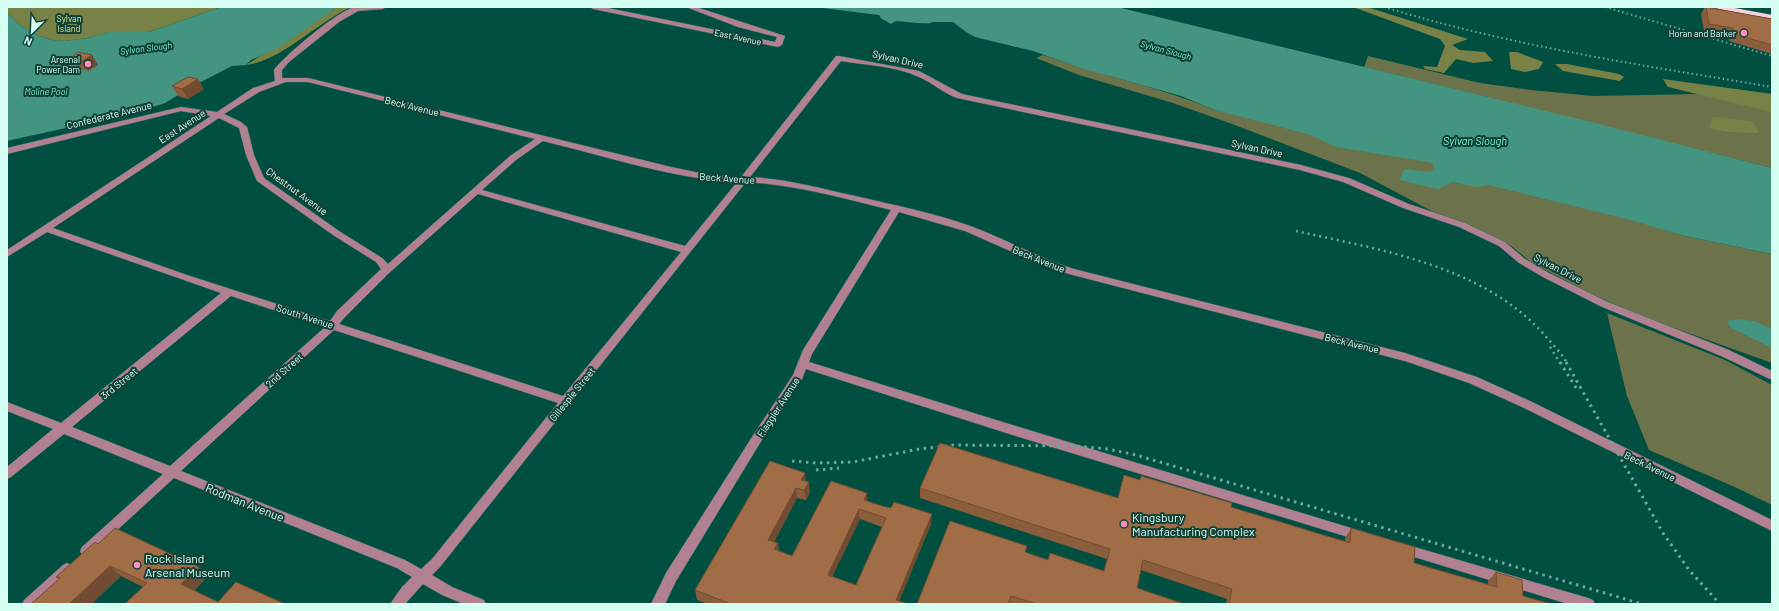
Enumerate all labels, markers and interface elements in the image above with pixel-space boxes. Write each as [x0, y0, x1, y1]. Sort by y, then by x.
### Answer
north arrow [12, 12, 52, 52]
park label: Sylvan Island [56, 13, 82, 34]
street label: East Avenue [713, 27, 763, 47]
place label: Horan and Barker [1669, 28, 1737, 39]
marker: Horan and Barker [1739, 28, 1749, 38]
text: N [22, 34, 34, 49]
water label: Sylvan Slough [1139, 38, 1193, 62]
water label: Sylvan Slough [119, 39, 173, 57]
street label: Sylvan Drive [871, 47, 925, 71]
place label: Arsenal Power Dam [36, 54, 80, 75]
marker: Arsenal Power Dam [83, 59, 93, 69]
water label: Moline Pool [25, 86, 67, 97]
street label: Beck Avenue [384, 93, 440, 119]
street label: Confederate Avenue [65, 99, 153, 131]
street label: East Avenue [156, 106, 208, 146]
water label: Sylvan Slough [1443, 134, 1507, 147]
street label: Sylvan Drive [1230, 137, 1284, 159]
street label: Chestnut Avenue [264, 165, 330, 217]
street label: Beck Avenue [699, 170, 755, 186]
street label: Beck Avenue [1011, 243, 1067, 275]
street label: Sylvan Drive [1532, 251, 1584, 285]
street label: South Avenue [275, 301, 335, 331]
street label: Beck Avenue [1324, 330, 1380, 356]
street label: 2nd Street [263, 350, 305, 390]
street label: 3rd Street [98, 364, 140, 401]
street label: Gillespie Street [547, 364, 598, 423]
street label: Flaggler Avenue [754, 375, 802, 439]
street label: Beck Avenue [1622, 448, 1678, 484]
street label: Rodman Avenue [204, 480, 286, 524]
place label: Kingsbury Manufacturing Complex [1132, 510, 1255, 538]
marker: Kingsbury Manufacturing Complex [1119, 519, 1129, 529]
place label: Rock Island Arsenal Museum [145, 551, 230, 579]
marker: Rock Island Arsenal Museum [132, 560, 142, 570]

